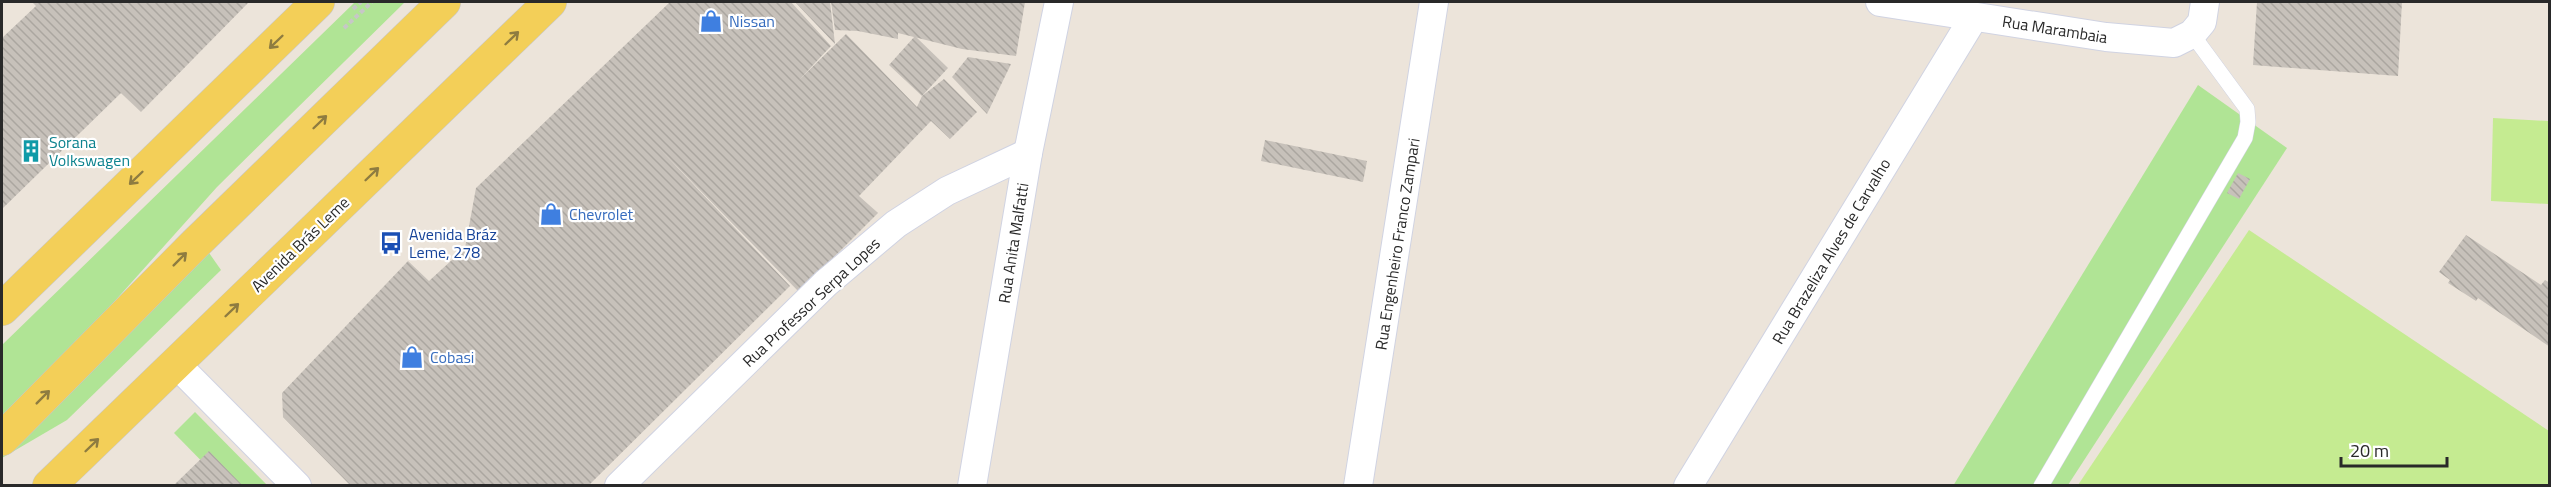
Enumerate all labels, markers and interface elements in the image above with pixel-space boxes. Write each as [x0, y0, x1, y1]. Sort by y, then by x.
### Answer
shop icon: Nissan [698, 8, 724, 34]
place label: Nissan [729, 9, 775, 33]
street label: Rua Marambaia [2001, 9, 2109, 49]
one-way arrow [504, 31, 519, 45]
one-way arrow [269, 35, 284, 50]
one-way arrow [312, 115, 327, 130]
place label: Sorana Volkswagen [49, 130, 130, 172]
street label: Rua Engenheiro Franco Zampari [1368, 136, 1426, 352]
building icon: Sorana Volkswagen [18, 138, 44, 164]
street label: Rua Brazeliza Alves de Carvalho [1766, 154, 1896, 348]
one-way arrow [364, 167, 379, 181]
one-way arrow [129, 171, 144, 185]
street label: Rua Anita Malfatti [992, 181, 1034, 305]
street label: Avenida Brás Leme [245, 191, 355, 297]
shop icon: Chevrolet [538, 201, 564, 227]
place label: Chevrolet [569, 202, 633, 226]
place label: Avenida Bráz Leme, 278 [409, 222, 497, 264]
bus stop icon: Avenida Bráz Leme, 278 [378, 230, 404, 256]
street label: Rua Professor Serpa Lopes [737, 231, 885, 373]
one-way arrow [173, 251, 188, 266]
one-way arrow [224, 303, 239, 317]
shop icon: Cobasi [399, 344, 425, 370]
place label: Cobasi [430, 345, 474, 369]
one-way arrow [35, 390, 50, 404]
scale bar [2341, 430, 2448, 468]
text: 20 m [2350, 437, 2389, 464]
one-way arrow [84, 439, 99, 453]

